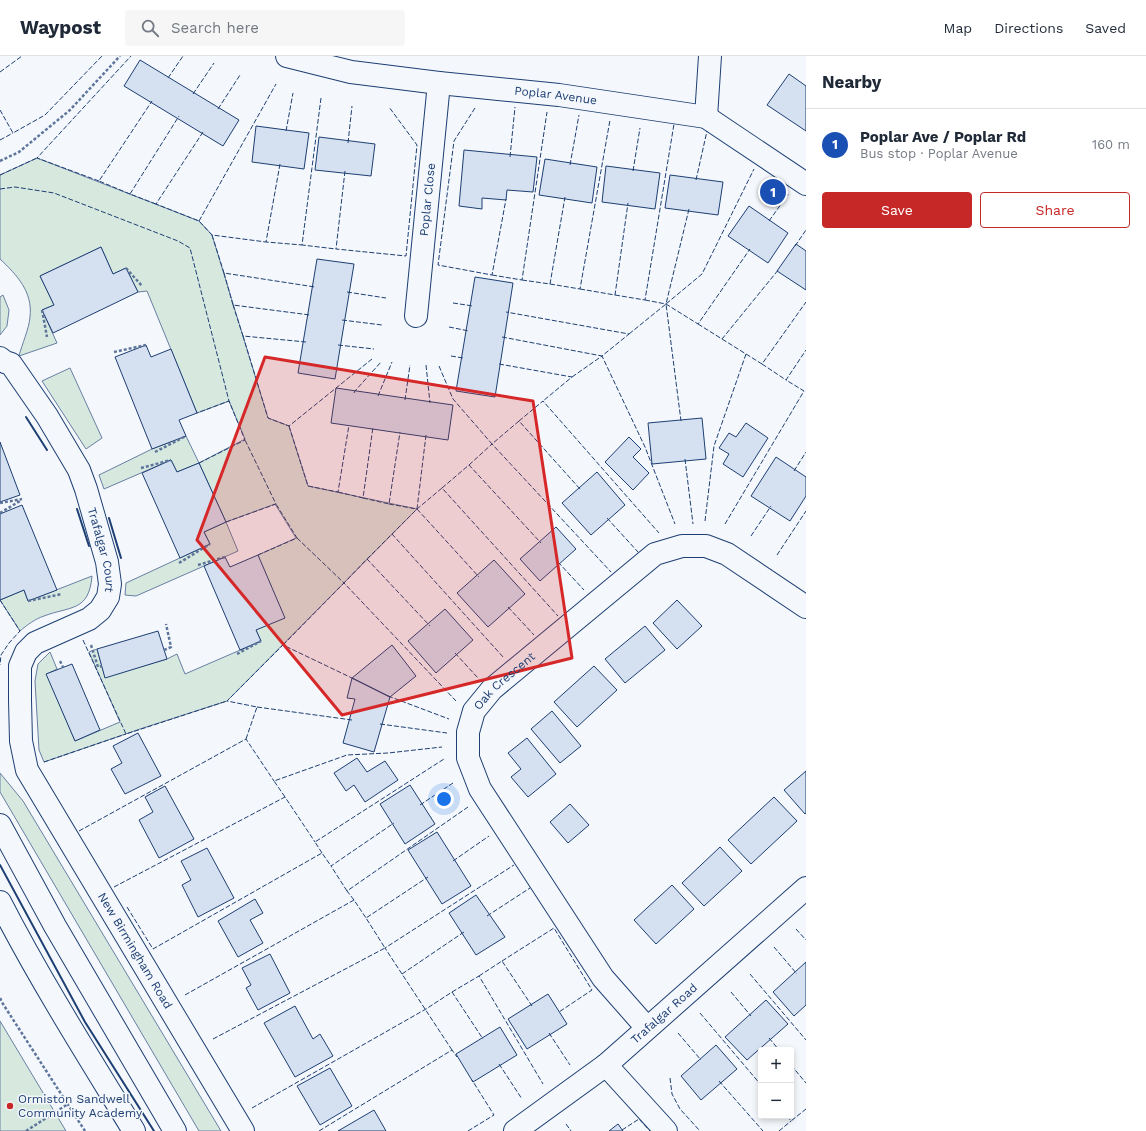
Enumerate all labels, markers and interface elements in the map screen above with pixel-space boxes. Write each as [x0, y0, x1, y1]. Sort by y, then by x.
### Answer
search box [125, 10, 405, 46]
text: Waypost [20, 16, 101, 39]
icon: search [139, 17, 161, 39]
text: Search here [171, 19, 259, 37]
text: Map [944, 20, 972, 36]
text: Directions [994, 20, 1063, 36]
text: Saved [1085, 20, 1126, 36]
text: Nearby [822, 72, 881, 92]
street label: Poplar Avenue [514, 84, 598, 108]
text: Poplar Ave / Poplar Rd [860, 128, 1026, 146]
text: 1 [832, 137, 838, 152]
text: 160 m [1092, 137, 1130, 152]
text: Bus stop · Poplar Avenue [860, 146, 1018, 161]
street label: Poplar Close [417, 162, 438, 237]
pin: 1 [760, 177, 786, 207]
button: Save [822, 192, 972, 228]
button: Share [980, 192, 1130, 228]
street label: Trafalgar Court [85, 506, 117, 593]
street label: Oak Crescent [471, 649, 538, 713]
your location [434, 789, 454, 809]
street label: New Birmingham Road [95, 890, 175, 1011]
street label: Trafalgar Road [628, 981, 700, 1047]
map controls [758, 1047, 794, 1119]
button: + [758, 1047, 794, 1083]
button: − [758, 1083, 794, 1119]
place label: Ormiston Sandwell Community Academy [18, 1092, 143, 1120]
marker: Ormiston Sandwell Community Academy [5, 1101, 15, 1111]

